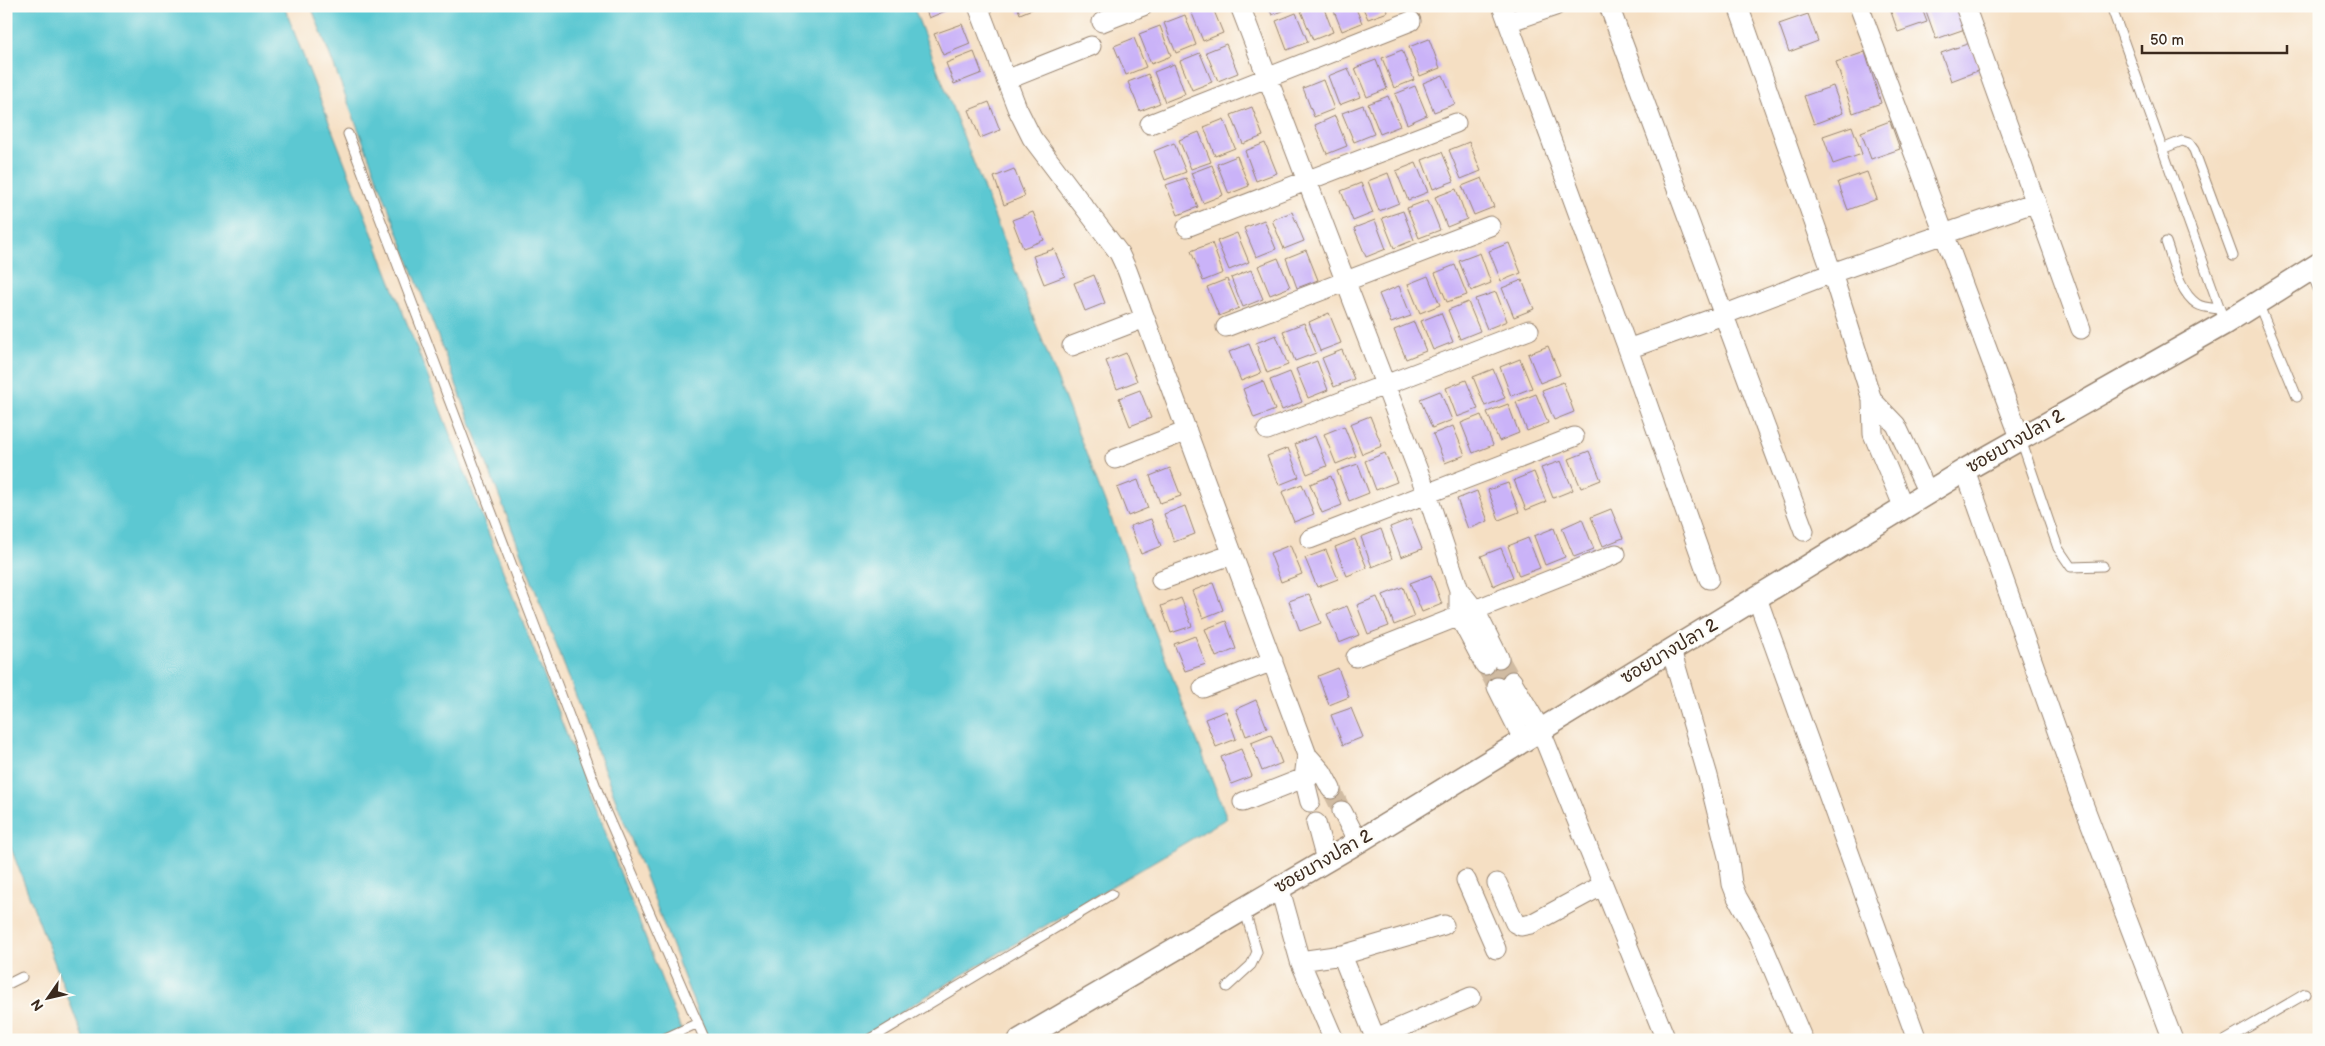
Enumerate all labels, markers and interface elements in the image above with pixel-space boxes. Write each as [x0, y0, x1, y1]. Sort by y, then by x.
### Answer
scale bar [2142, 22, 2288, 54]
text: 50 m [2150, 31, 2184, 50]
street label: ซอยบางปลา 2 [1962, 404, 2068, 478]
street label: ซอยบางปลา 2 [1617, 613, 1722, 689]
street label: ซอยบางปลา 2 [1270, 824, 1376, 898]
north arrow [22, 974, 72, 1024]
text: N [28, 996, 48, 1014]

